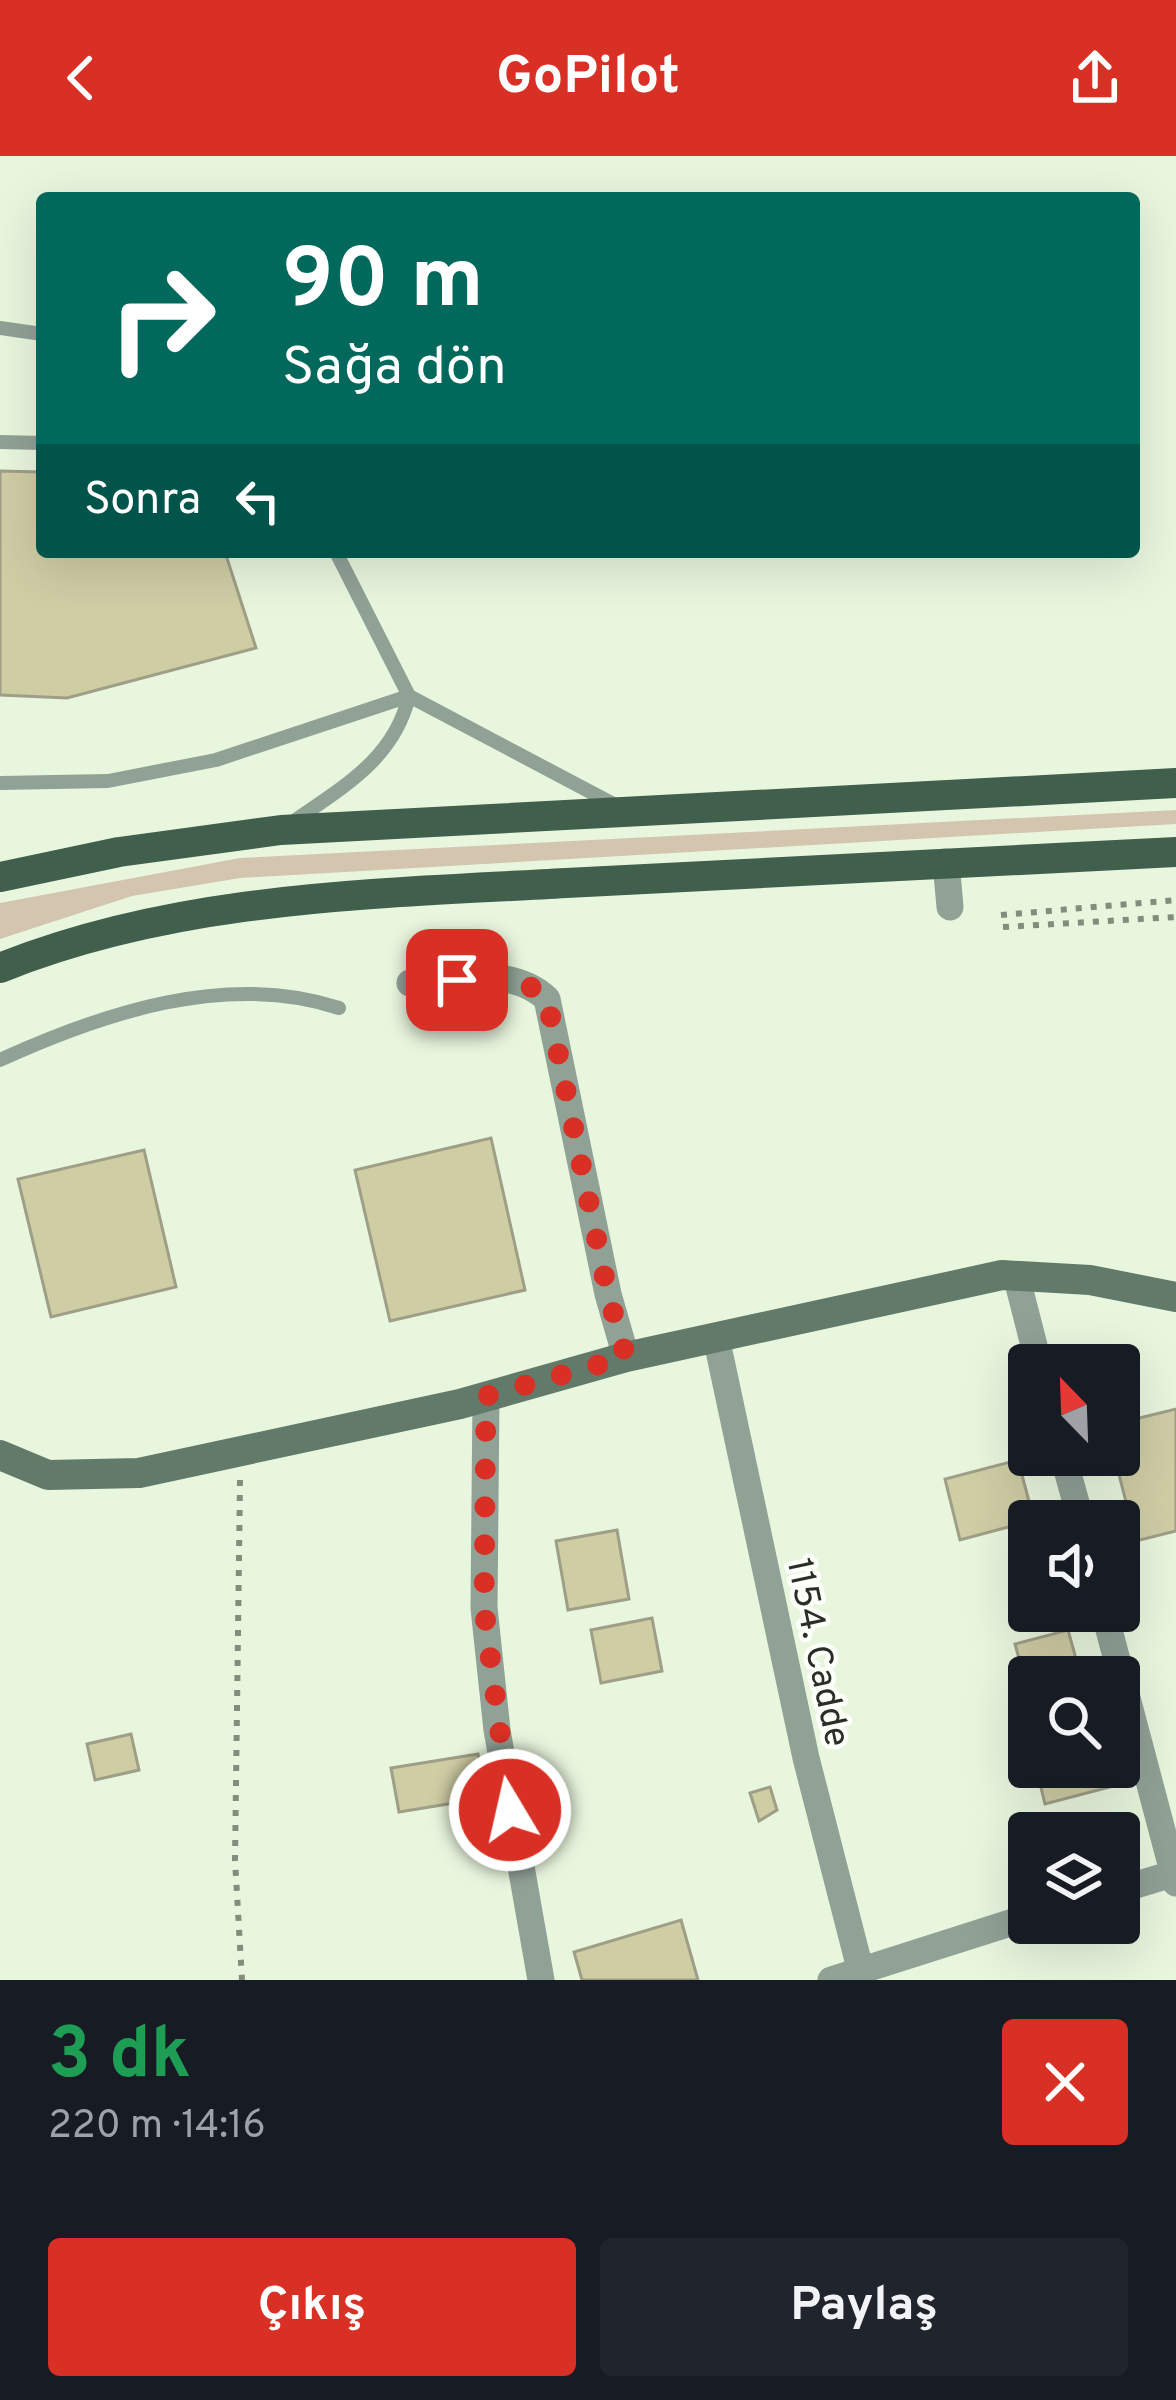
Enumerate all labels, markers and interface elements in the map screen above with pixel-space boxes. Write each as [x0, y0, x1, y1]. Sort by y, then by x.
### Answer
text: GoPilot [496, 44, 680, 113]
icon: back [48, 45, 114, 111]
icon: share [1062, 45, 1128, 111]
text: 90 m [282, 231, 484, 337]
icon: right [84, 240, 240, 396]
text: Sağa dön [282, 335, 507, 404]
icon: left [225, 468, 291, 534]
text: Sonra [84, 473, 201, 530]
pin [406, 929, 508, 1031]
icon: arrive [424, 947, 490, 1013]
north arrow [1008, 1344, 1140, 1476]
map controls [1008, 1344, 1140, 1944]
button: sound [1008, 1500, 1140, 1632]
street label: 1154. Cadde [774, 1554, 858, 1751]
button: search [1008, 1656, 1140, 1788]
position arrow [447, 1747, 573, 1873]
button: layers [1008, 1812, 1140, 1944]
text: 3 dk [48, 2012, 191, 2104]
button: close [1002, 2019, 1128, 2145]
text: 220 m · 14:16 [48, 2103, 266, 2152]
button: Çıkış [48, 2238, 576, 2376]
button: Paylaş [600, 2238, 1128, 2376]

